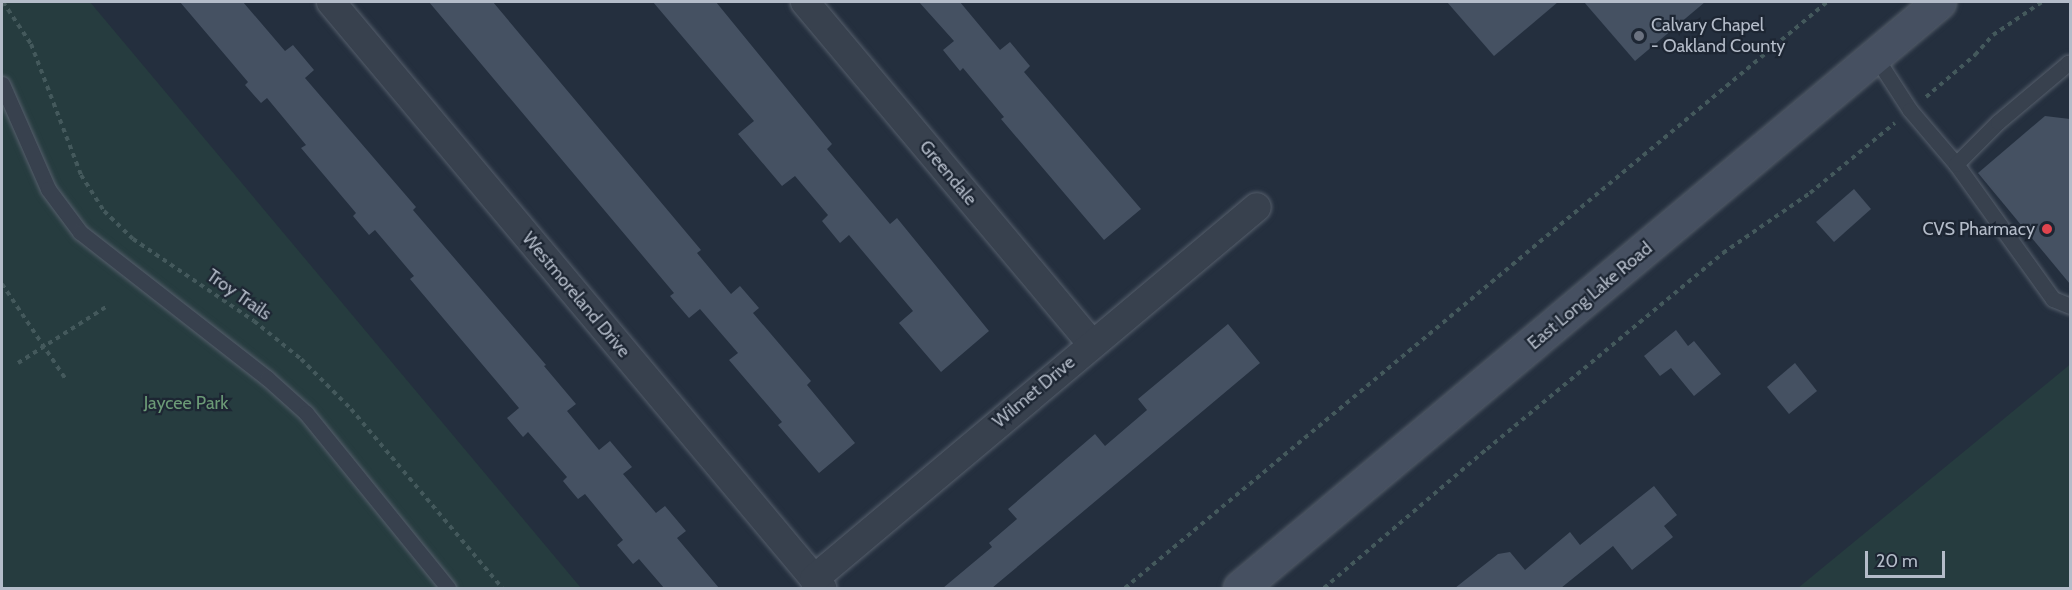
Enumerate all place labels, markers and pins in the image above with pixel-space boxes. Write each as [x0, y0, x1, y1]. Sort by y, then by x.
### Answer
place label: Calvary Chapel - Oakland County [1651, 15, 1785, 57]
marker: Calvary Chapel - Oakland County [1632, 29, 1646, 43]
place label: CVS Pharmacy [1922, 218, 2035, 240]
marker: CVS Pharmacy [2040, 222, 2054, 236]

